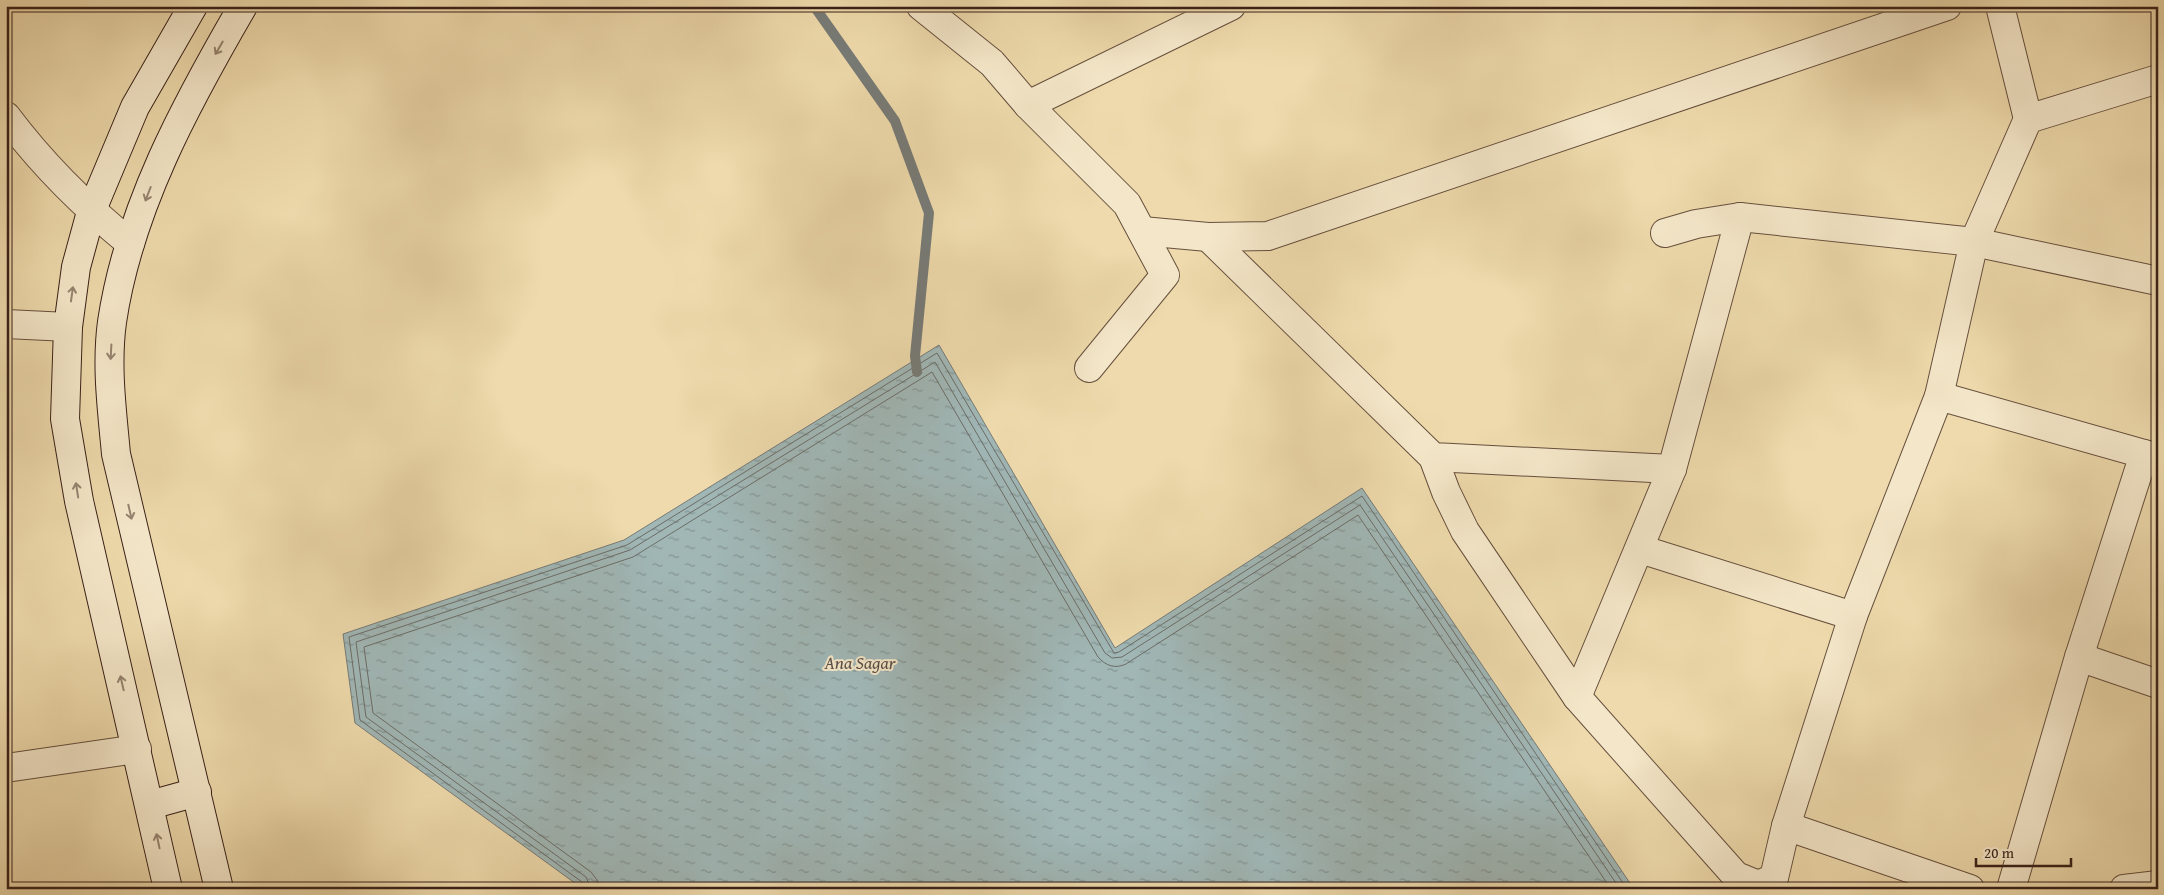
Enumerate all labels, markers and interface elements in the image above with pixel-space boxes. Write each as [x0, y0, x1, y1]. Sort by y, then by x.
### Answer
one-way arrow [213, 41, 223, 55]
one-way arrow [143, 187, 152, 202]
one-way arrow [68, 287, 78, 303]
one-way arrow [106, 343, 115, 359]
one-way arrow [72, 483, 82, 499]
one-way arrow [126, 504, 135, 520]
water label: Ana Sagar [824, 649, 897, 676]
one-way arrow [117, 675, 126, 691]
one-way arrow [153, 834, 162, 850]
scale bar [1976, 835, 2072, 867]
text: 20 m [1984, 842, 2015, 863]

